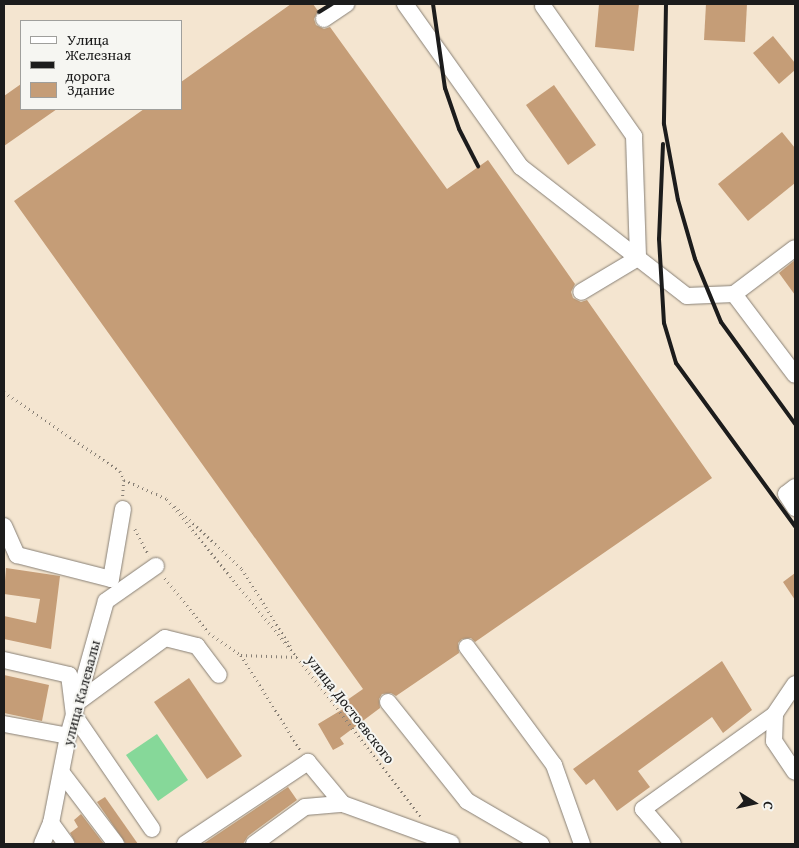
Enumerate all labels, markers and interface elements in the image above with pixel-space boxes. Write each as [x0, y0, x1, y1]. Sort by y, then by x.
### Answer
legend [20, 20, 182, 110]
text: Улица [67, 29, 109, 50]
text: Железная дорога [65, 44, 131, 86]
text: Здание [67, 79, 115, 100]
street label: улица Калевалы [58, 638, 104, 748]
street label: улица Достоевского [303, 651, 399, 767]
north arrow [729, 778, 779, 828]
text: С [758, 800, 779, 811]

